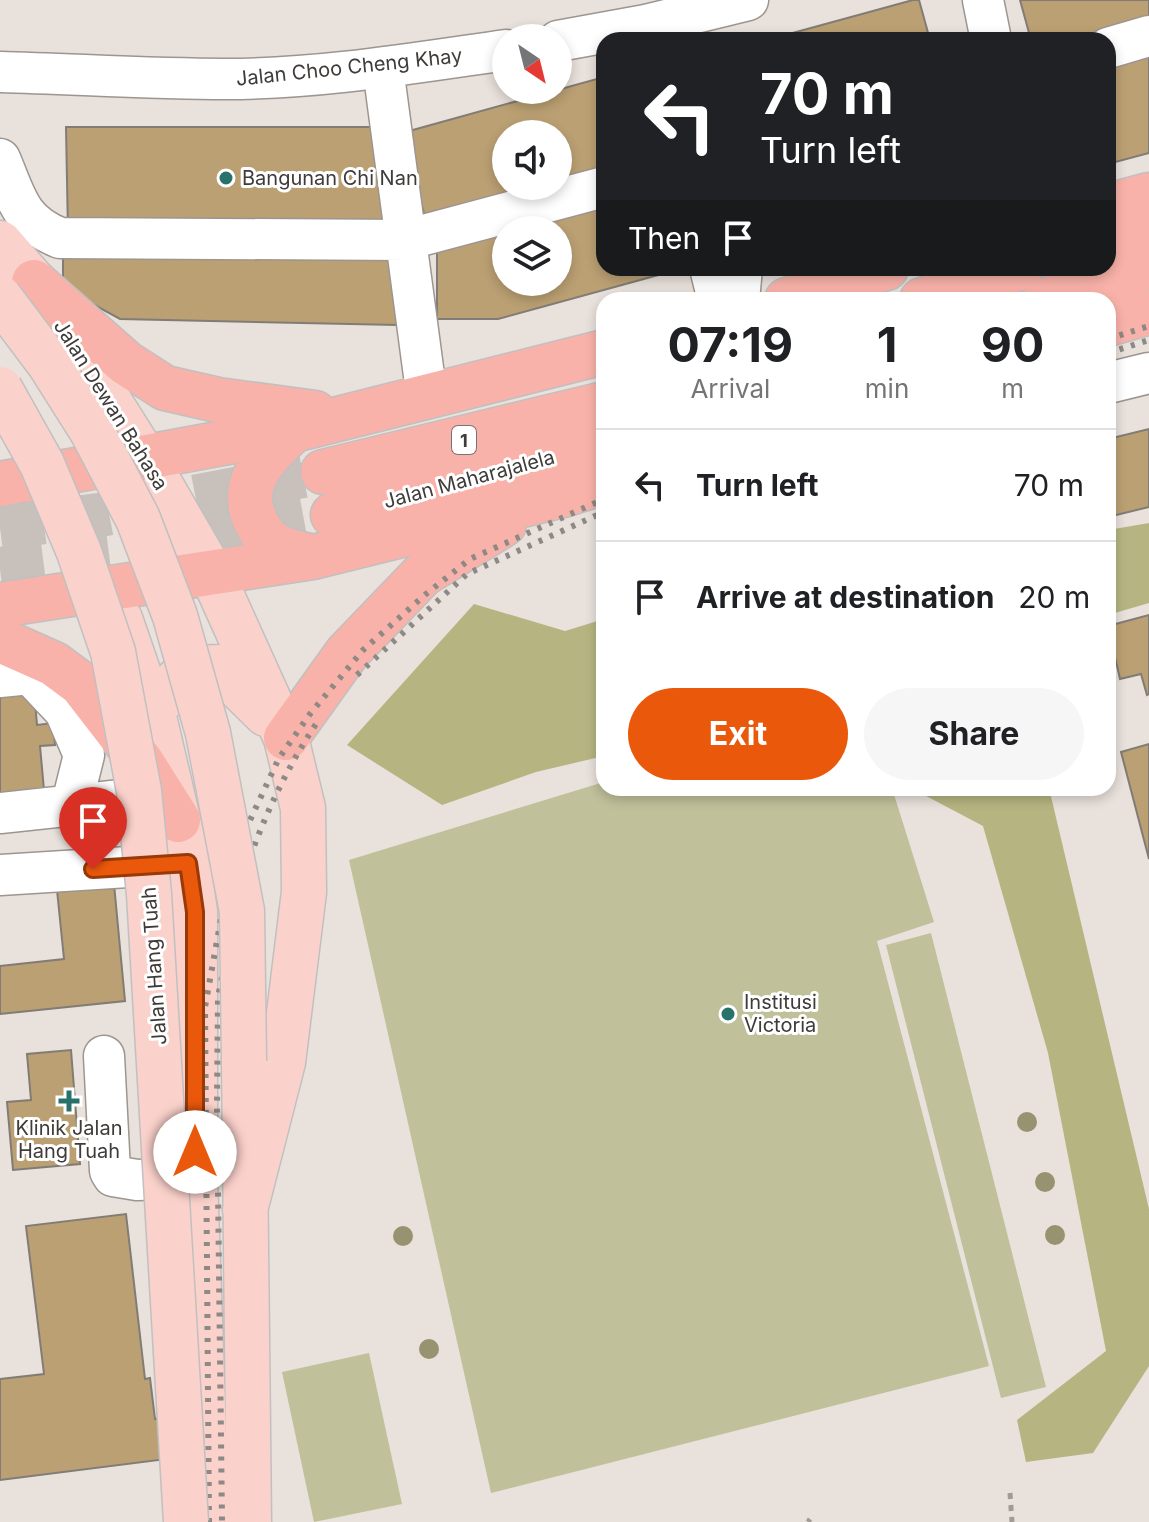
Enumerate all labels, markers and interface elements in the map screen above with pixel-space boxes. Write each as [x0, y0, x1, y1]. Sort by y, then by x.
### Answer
north arrow [492, 24, 572, 104]
map controls [492, 24, 572, 296]
street label: Jalan Choo Cheng Khay [235, 43, 463, 91]
text: 70 m [760, 60, 894, 128]
icon: left [628, 64, 732, 168]
button: sound [492, 120, 572, 200]
text: Turn left [760, 128, 901, 172]
place label: Bangunan Chi Nan [242, 166, 418, 190]
marker: Bangunan Chi Nan [217, 169, 235, 187]
button: layers [492, 216, 572, 296]
icon: arrive [716, 216, 760, 260]
text: Then [628, 220, 700, 256]
street label: Jalan Dewan Bahasa [49, 315, 173, 495]
text: 07:19 [668, 315, 793, 374]
text: 1 [877, 315, 897, 374]
text: 90 [981, 315, 1044, 374]
text: Arrival [690, 373, 770, 404]
text: min [865, 373, 909, 404]
text: m [1001, 373, 1024, 404]
road number: 1 [452, 426, 476, 454]
street label: Jalan Maharajalela [381, 445, 557, 513]
icon: left [628, 463, 672, 507]
text: Turn left [696, 467, 818, 503]
text: 70 m [1014, 467, 1084, 503]
icon: arrive [628, 575, 672, 619]
text: Arrive at destination [696, 579, 994, 615]
text: 20 m [1018, 579, 1090, 615]
button: Exit [628, 688, 848, 780]
button: Share [864, 688, 1084, 780]
pin [59, 787, 127, 869]
icon: arrive [71, 799, 115, 843]
street label: Jalan Hang Tuah [137, 886, 171, 1046]
place label: Institusi Victoria [744, 990, 817, 1037]
marker: Institusi Victoria [719, 1005, 737, 1023]
marker: Klinik Jalan Hang Tuah [58, 1090, 80, 1112]
position arrow [153, 1110, 237, 1194]
place label: Klinik Jalan Hang Tuah [16, 1116, 122, 1163]

